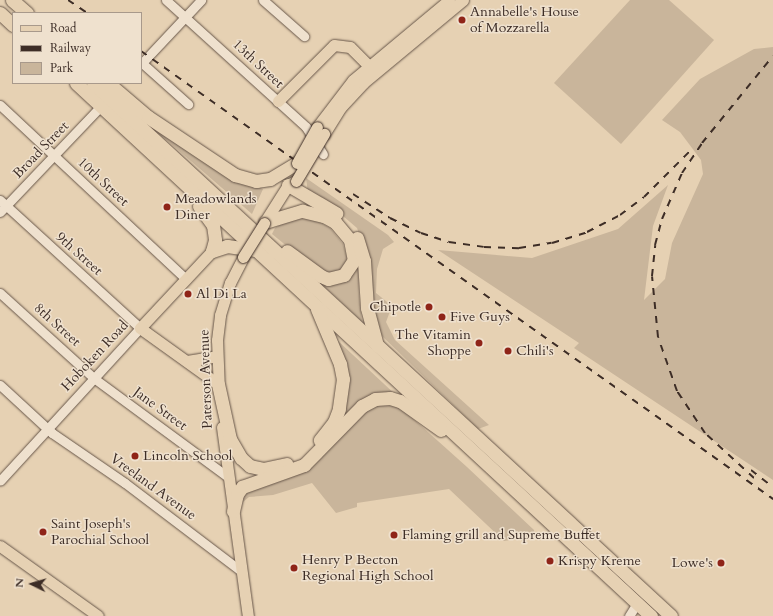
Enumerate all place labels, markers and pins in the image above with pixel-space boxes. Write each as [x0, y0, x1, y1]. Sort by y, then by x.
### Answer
place label: Annabelle's House of Mozzarella [470, 4, 579, 36]
marker: Annabelle's House of Mozzarella [457, 15, 467, 25]
place label: Meadowlands Diner [175, 191, 257, 224]
marker: Meadowlands Diner [162, 202, 172, 212]
place label: Al Di La [196, 286, 247, 302]
marker: Al Di La [183, 289, 193, 299]
place label: Chipotle [369, 299, 421, 315]
marker: Chipotle [424, 302, 434, 312]
place label: Five Guys [450, 309, 510, 325]
marker: Five Guys [437, 312, 447, 322]
place label: The Vitamin Shoppe [394, 327, 471, 360]
marker: The Vitamin Shoppe [474, 338, 484, 348]
place label: Chili's [516, 343, 554, 359]
marker: Chili's [503, 346, 513, 356]
place label: Lincoln School [143, 448, 232, 464]
marker: Lincoln School [130, 451, 140, 461]
place label: Saint Joseph's Parochial School [51, 516, 149, 548]
marker: Saint Joseph's Parochial School [38, 527, 48, 537]
place label: Flaming grill and Supreme Buffet [402, 527, 600, 543]
marker: Flaming grill and Supreme Buffet [389, 530, 399, 540]
place label: Henry P Becton Regional High School [302, 552, 433, 584]
place label: Krispy Kreme [558, 553, 641, 569]
place label: Lowe's [672, 555, 713, 571]
marker: Krispy Kreme [545, 556, 555, 566]
marker: Lowe's [716, 558, 726, 568]
marker: Henry P Becton Regional High School [289, 563, 299, 573]

